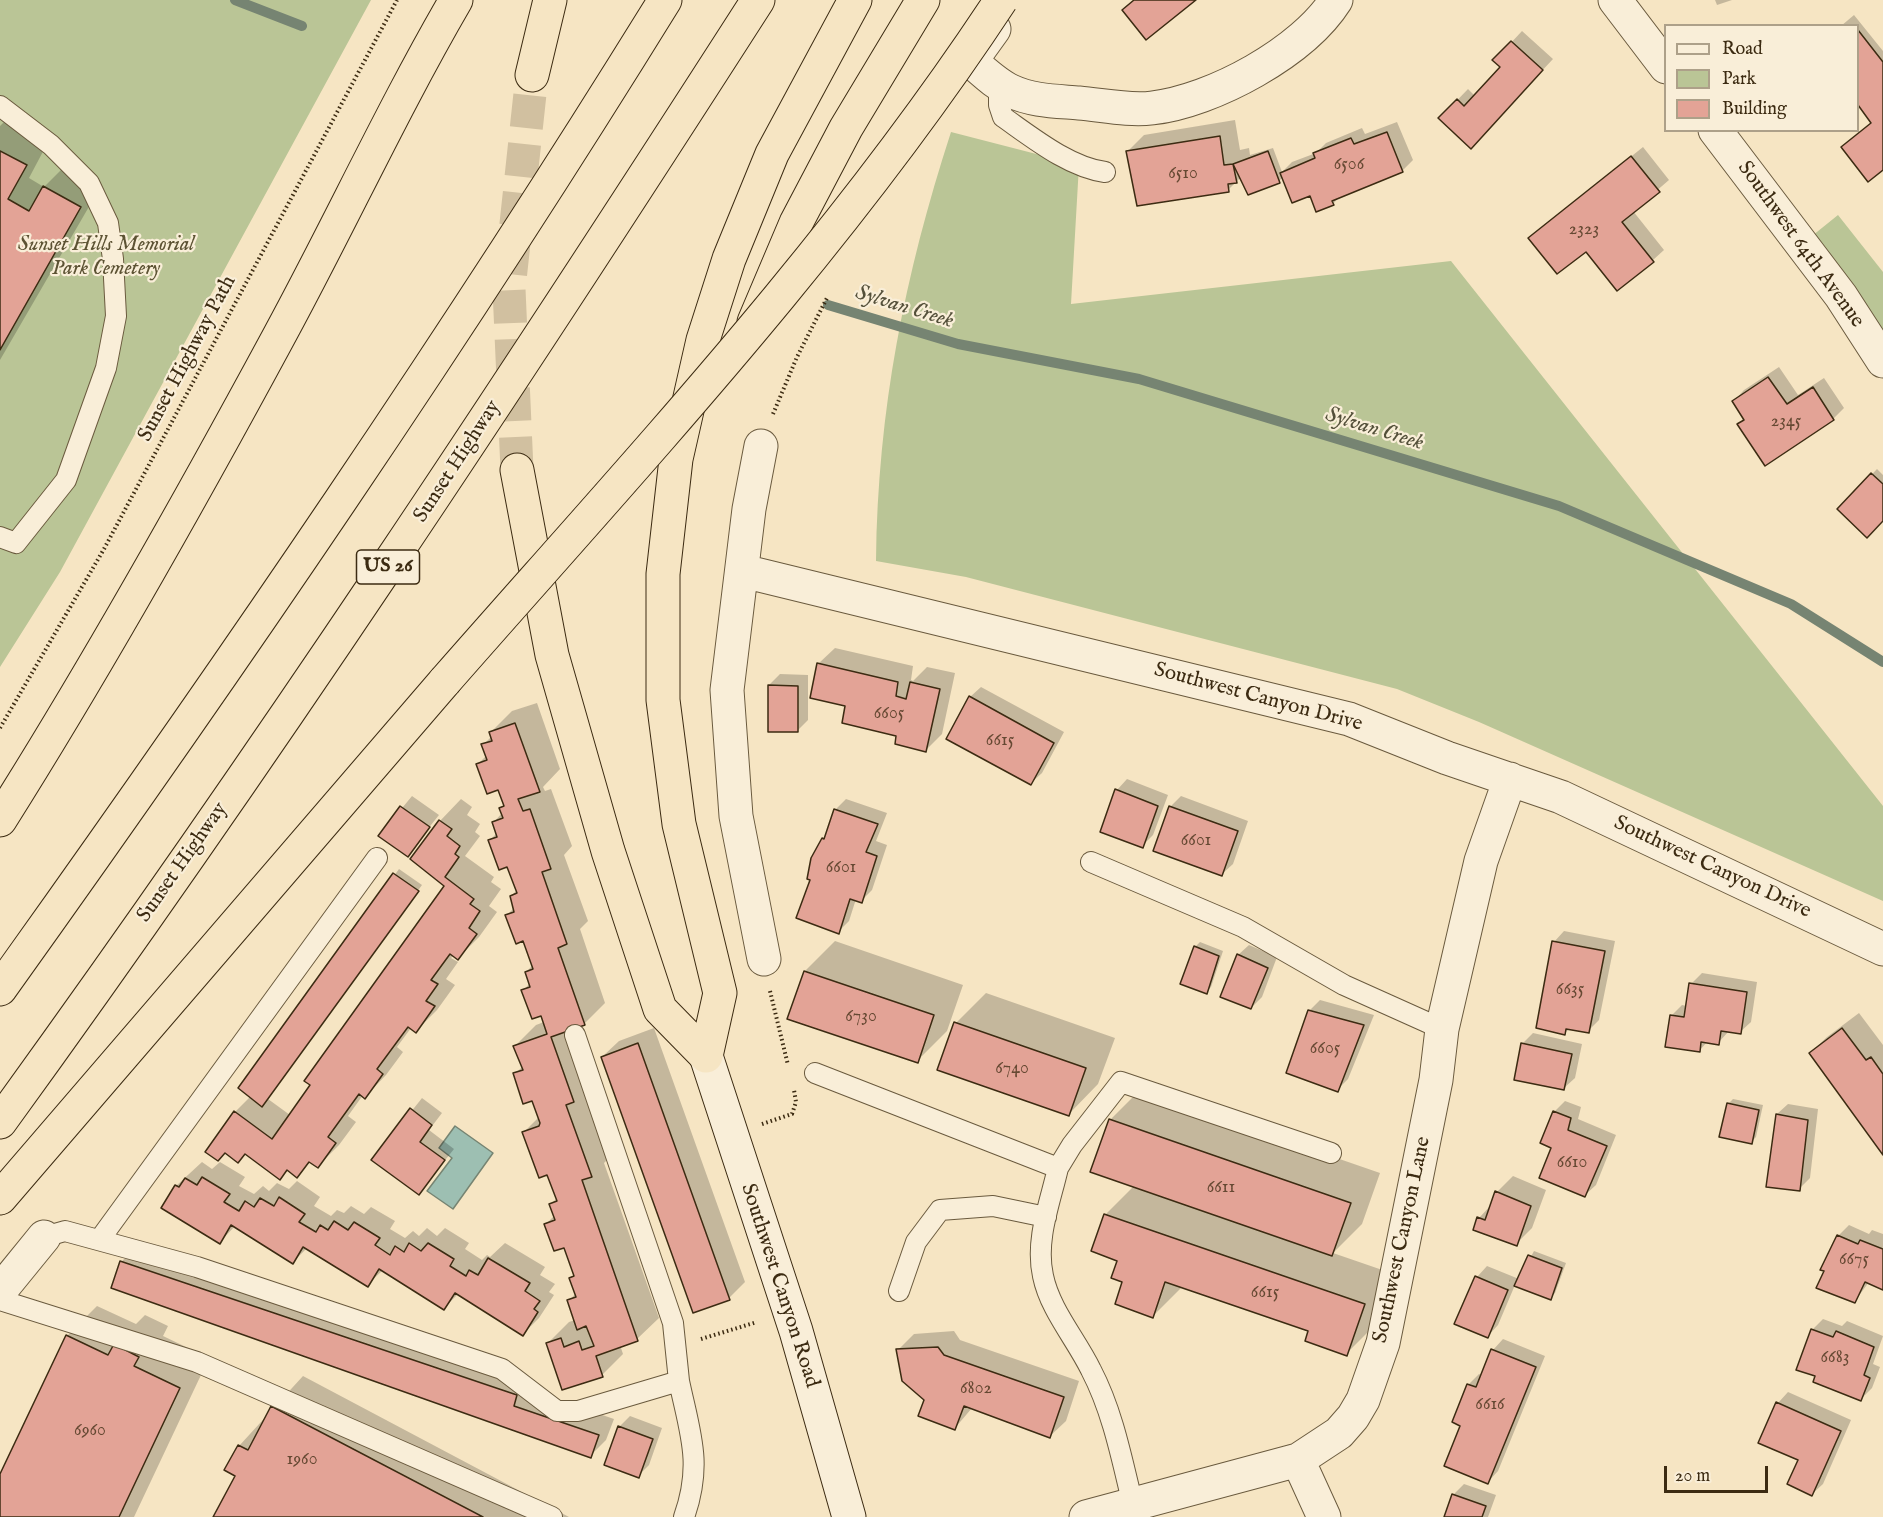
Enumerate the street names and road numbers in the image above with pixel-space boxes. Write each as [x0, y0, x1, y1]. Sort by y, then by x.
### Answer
street label: Southwest 64th Avenue [1731, 157, 1869, 333]
street label: Sunset Highway Path [134, 272, 242, 446]
street label: Sunset Highway [409, 396, 507, 528]
road number: US 26 [356, 550, 420, 584]
street label: Southwest Canyon Drive [1151, 658, 1365, 738]
street label: Sunset Highway [132, 798, 234, 928]
street label: Southwest Canyon Drive [1609, 811, 1815, 925]
street label: Southwest Canyon Lane [1369, 1134, 1437, 1346]
street label: Southwest Canyon Road [734, 1181, 824, 1391]

